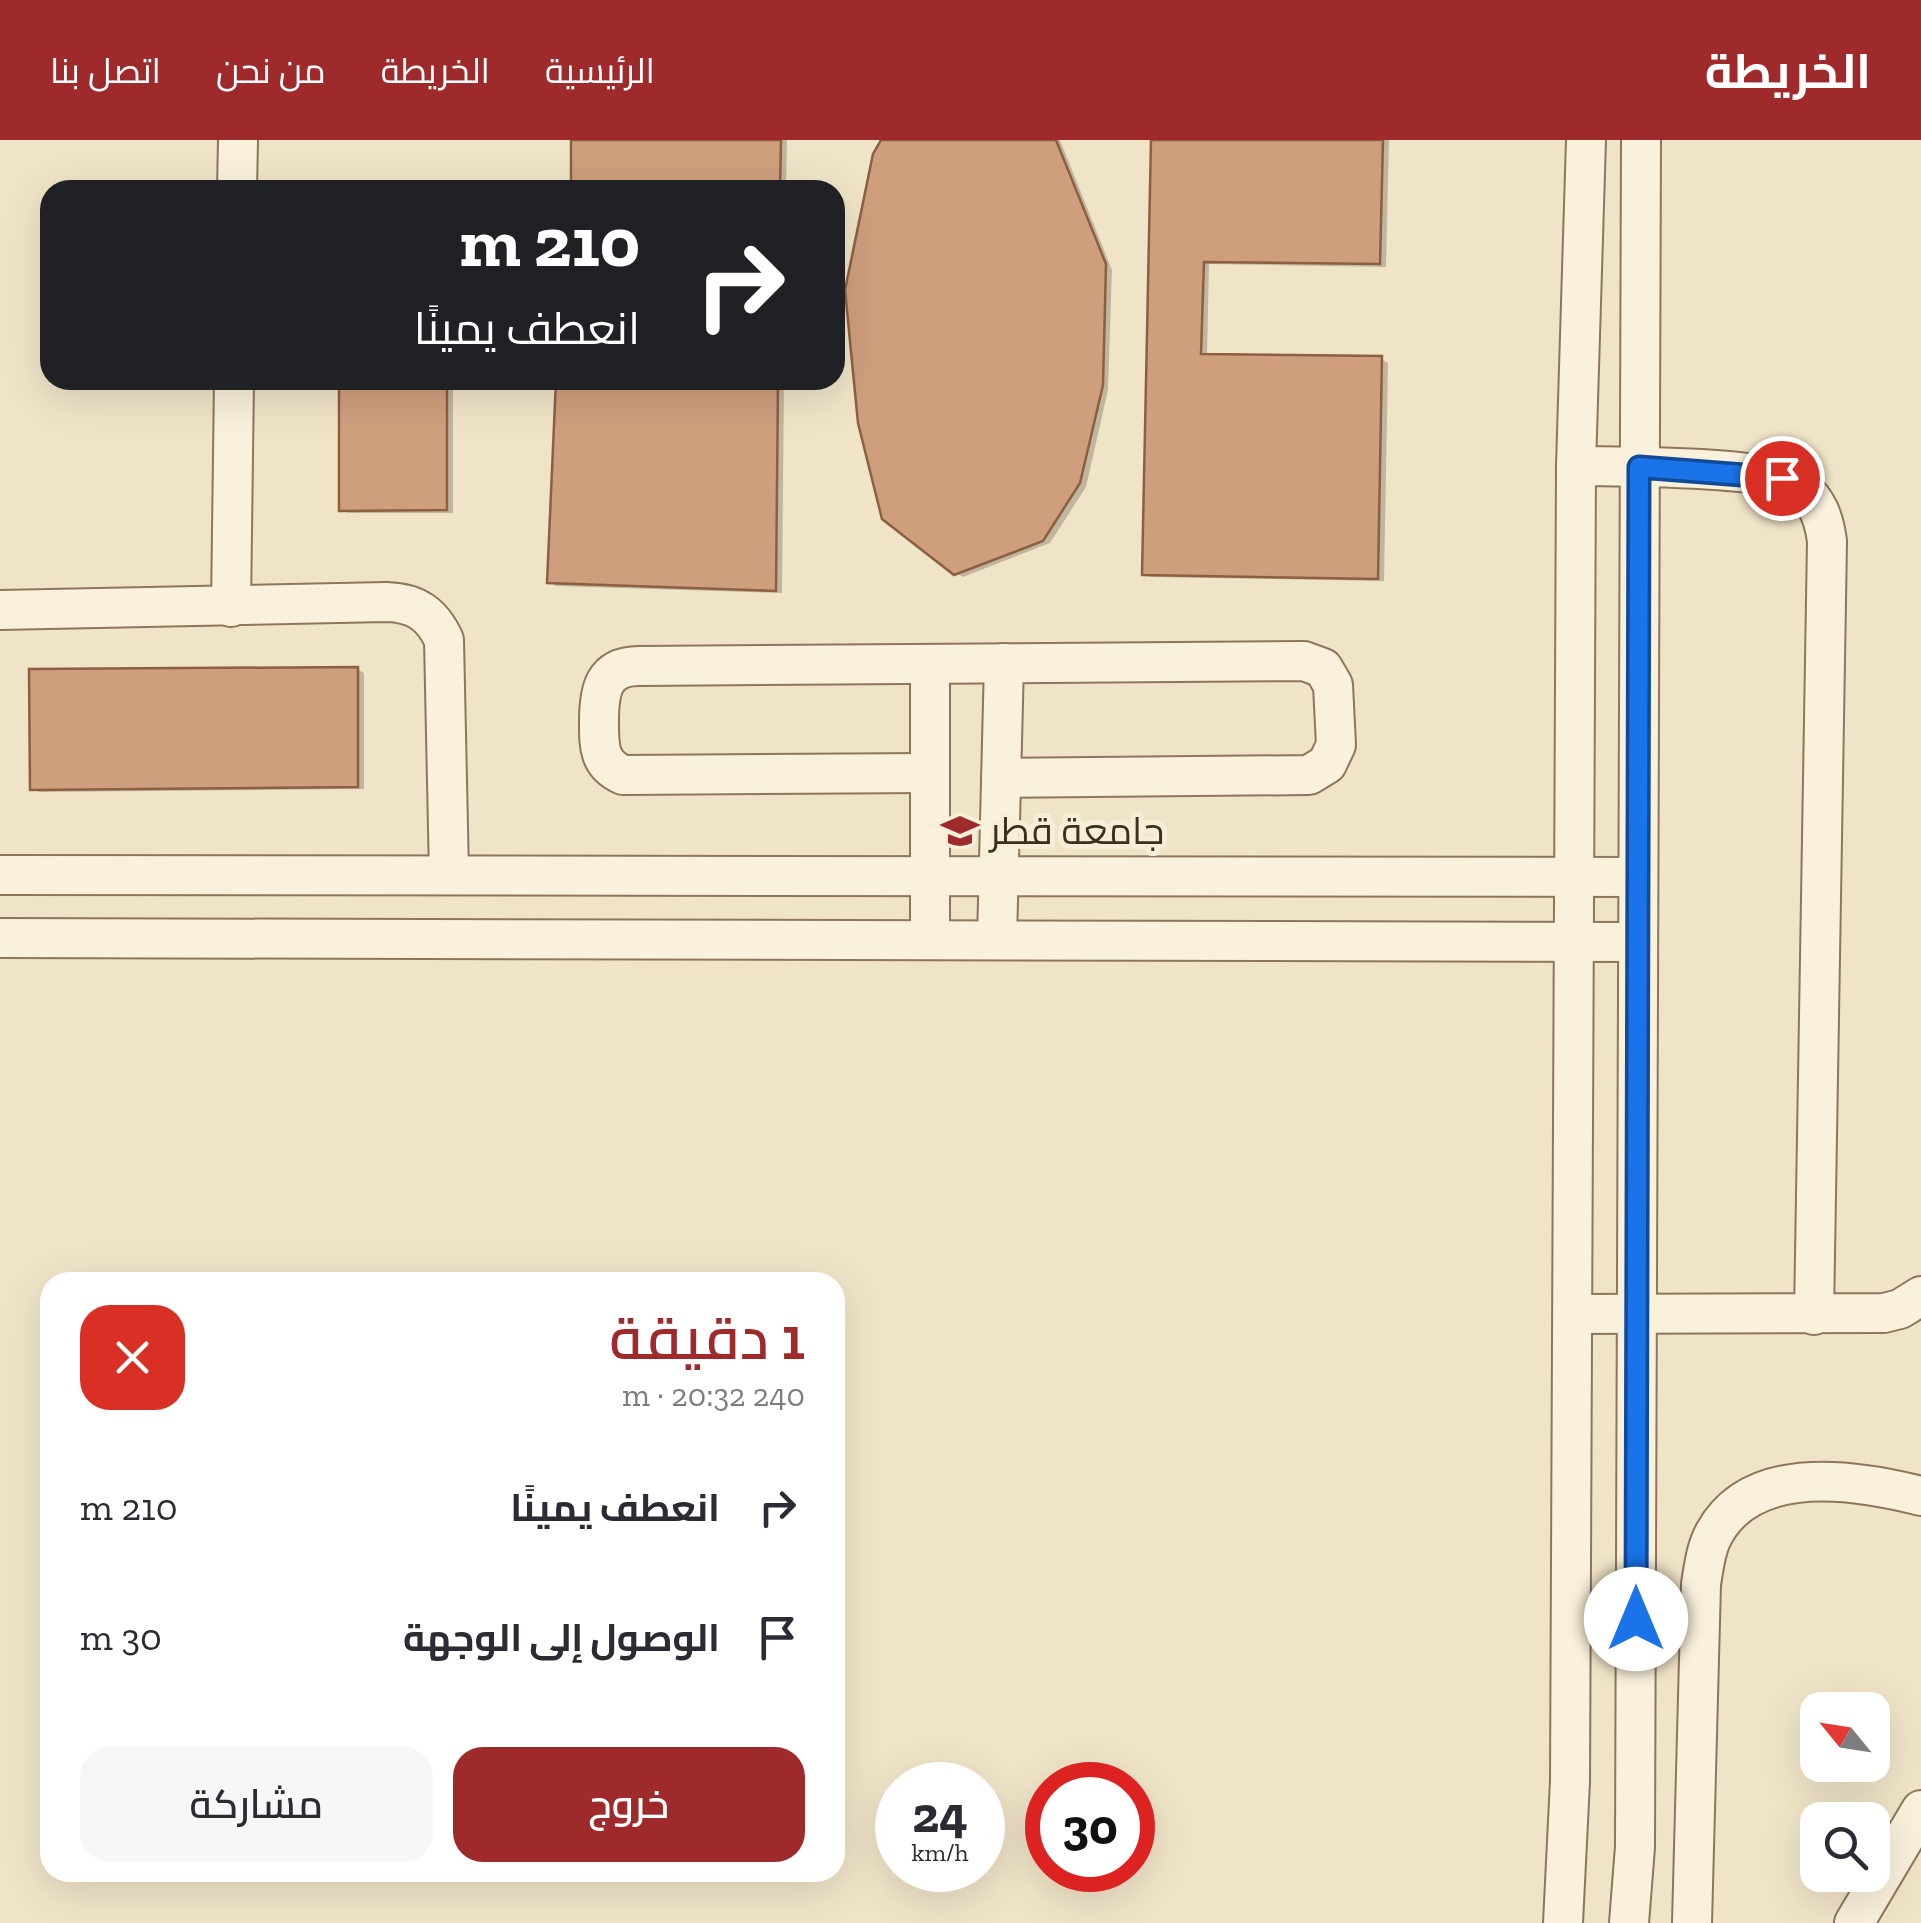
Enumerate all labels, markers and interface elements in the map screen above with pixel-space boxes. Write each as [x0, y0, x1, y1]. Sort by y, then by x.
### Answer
text: الخريطة [1705, 43, 1871, 100]
text: اتصل بنا [50, 50, 161, 92]
text: من نحن [216, 50, 326, 92]
text: الخريطة [381, 50, 490, 92]
text: الرئيسية [545, 50, 655, 92]
text: 210 m [459, 200, 640, 284]
icon: right [675, 220, 805, 350]
text: انعطف يمينًا [414, 302, 640, 356]
pin [1740, 436, 1825, 521]
icon: arrive [1755, 451, 1810, 506]
place label: جامعة قطر [988, 808, 1164, 854]
school or university icon: جامعة قطر [939, 810, 981, 852]
text: 1 دقيقة [609, 1302, 805, 1374]
button: close [80, 1305, 185, 1410]
text: 240 m · 20:32 [622, 1376, 805, 1414]
icon: right [750, 1480, 805, 1535]
text: 210 m [80, 1484, 178, 1530]
text: انعطف يمينًا [510, 1485, 720, 1531]
position arrow [1584, 1567, 1688, 1671]
icon: arrive [750, 1610, 805, 1665]
text: 30 m [80, 1614, 162, 1660]
text: الوصول إلى الوجهة [403, 1615, 720, 1661]
north arrow [1800, 1692, 1890, 1782]
map controls [1800, 1692, 1890, 1892]
button: مشاركة [80, 1747, 433, 1862]
button: خروج [453, 1747, 805, 1862]
speed limit sign: 30 [1025, 1762, 1155, 1892]
text: 24 [912, 1785, 968, 1845]
button: search [1800, 1802, 1890, 1892]
text: km/h [911, 1837, 969, 1867]

